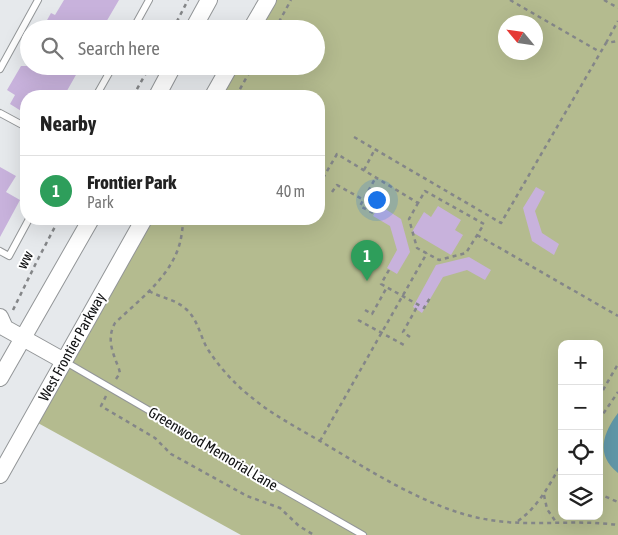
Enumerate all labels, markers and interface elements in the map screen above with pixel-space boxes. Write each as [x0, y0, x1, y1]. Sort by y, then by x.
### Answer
north arrow [498, 15, 543, 60]
search box [20, 20, 325, 75]
icon: search [38, 34, 66, 62]
text: Search here [78, 37, 160, 59]
text: Nearby [40, 111, 96, 135]
text: Frontier Park [87, 171, 176, 193]
text: 1 [52, 182, 60, 200]
text: 40 m [276, 182, 305, 200]
your location [364, 187, 390, 213]
text: Park [87, 193, 114, 211]
pin: 1 [351, 240, 383, 281]
street label: ww [13, 248, 36, 272]
street label: West Frontier Parkway [35, 290, 108, 404]
map controls [558, 340, 603, 520]
button: + [558, 340, 603, 385]
button: − [558, 385, 603, 430]
street label: Greenwood Memorial Lane [146, 403, 281, 494]
button: locate [558, 430, 603, 475]
button: layers [558, 475, 603, 520]

